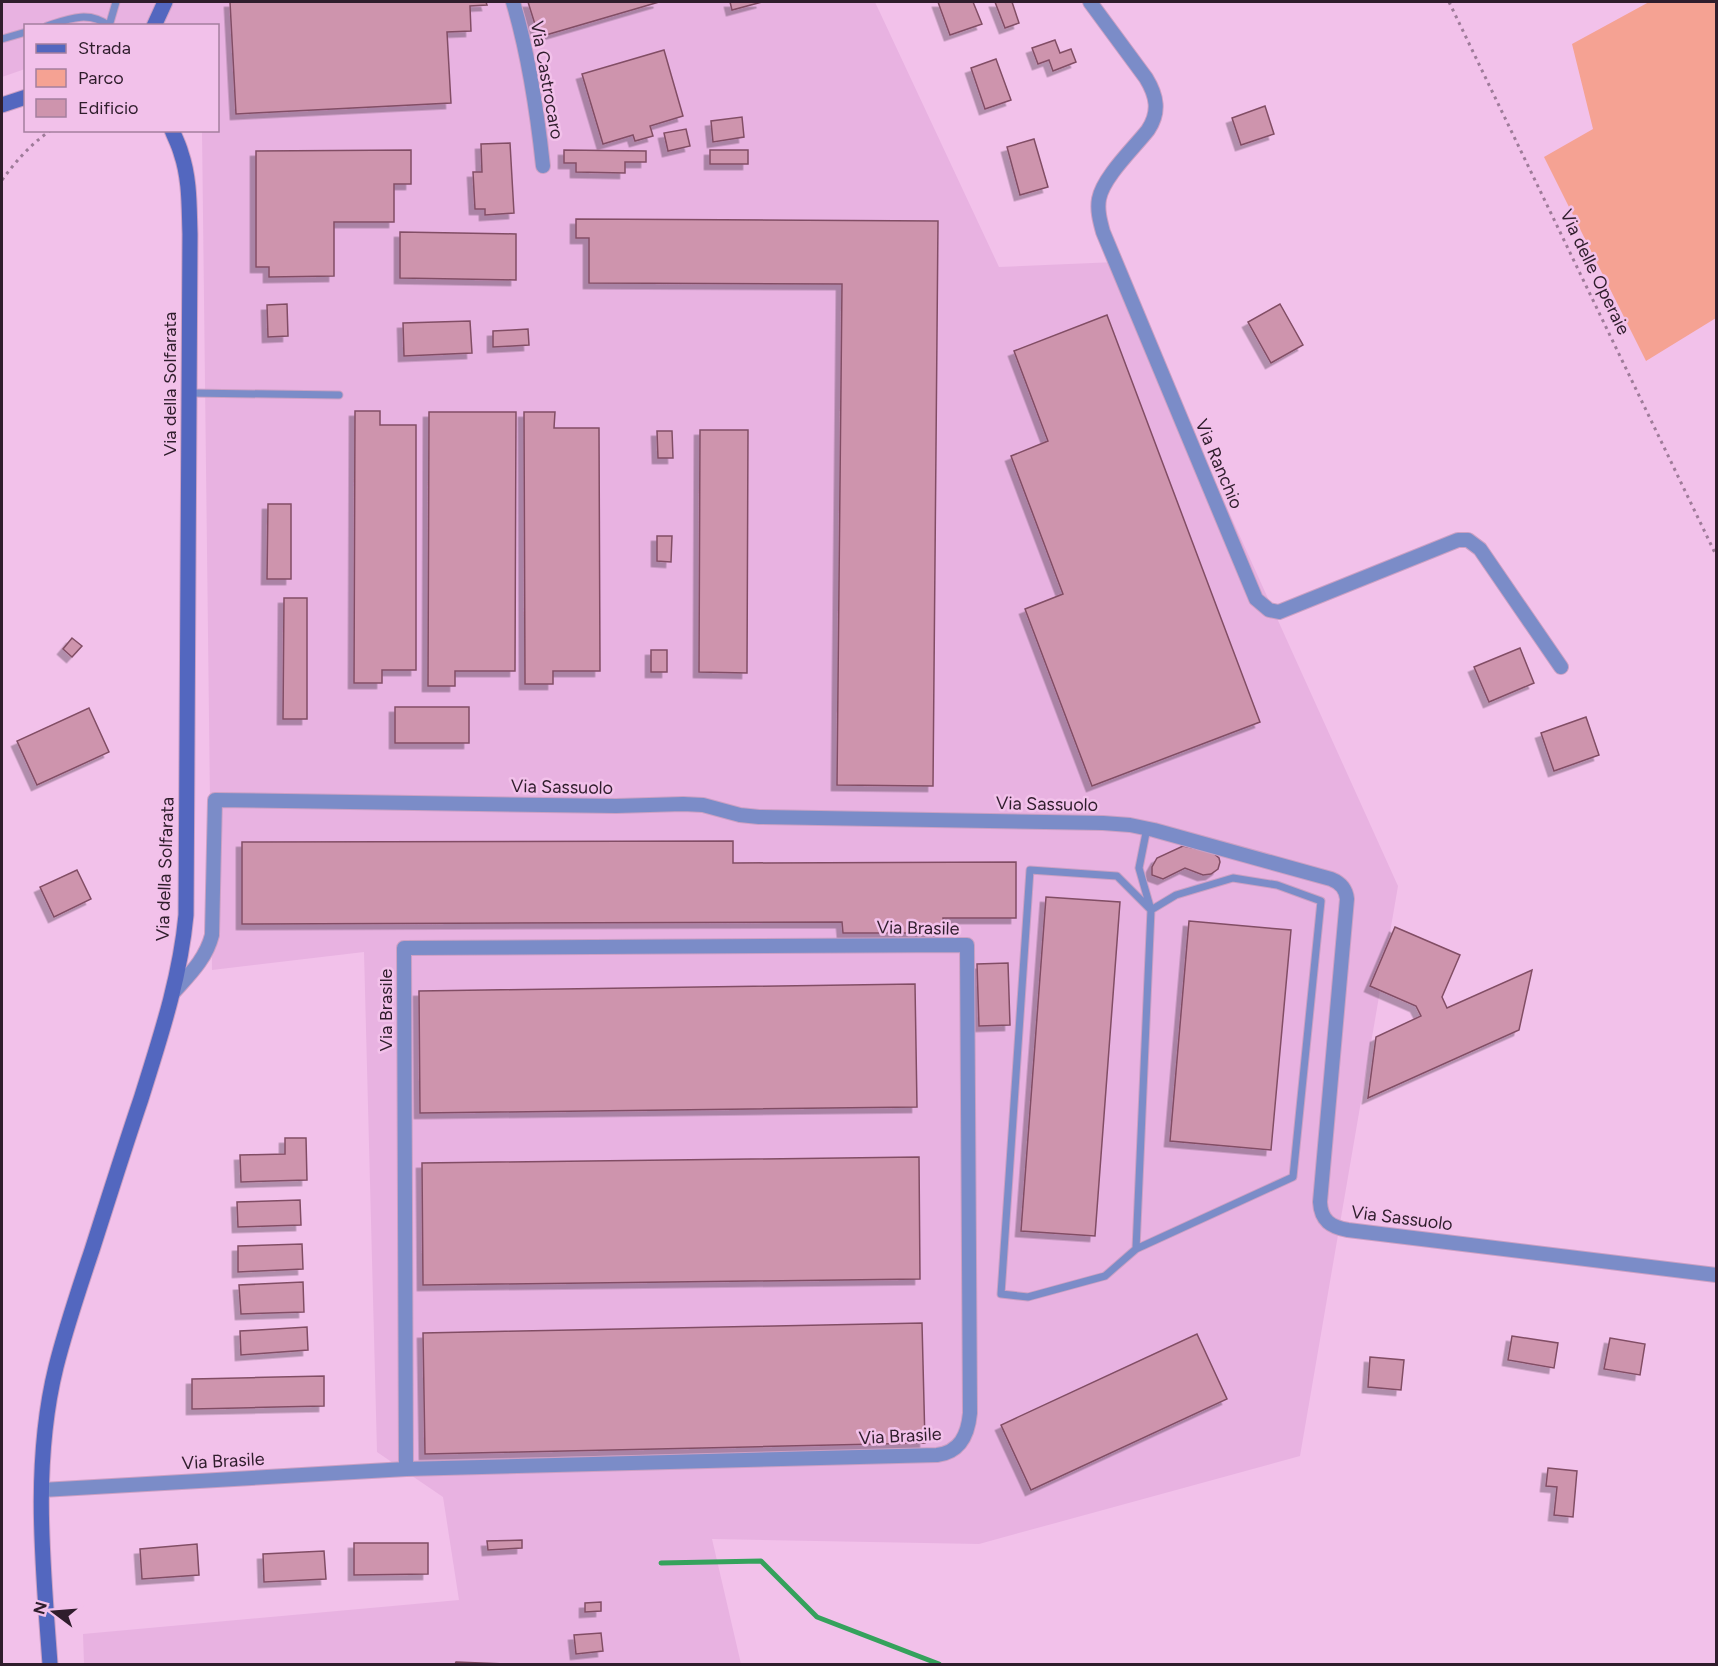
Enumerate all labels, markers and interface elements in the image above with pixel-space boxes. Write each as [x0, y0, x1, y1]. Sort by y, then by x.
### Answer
street label: Via Castrocaro [526, 19, 568, 141]
legend [24, 24, 219, 132]
text: Strada [78, 37, 131, 59]
text: Parco [78, 67, 124, 89]
text: Edificio [78, 97, 139, 119]
street label: Via delle Operaie [1555, 206, 1635, 338]
street label: Via della Solfarata [159, 312, 181, 456]
street label: Via Ranchio [1190, 416, 1248, 512]
street label: Via Sassuolo [511, 775, 613, 799]
street label: Via Sassuolo [996, 792, 1098, 816]
street label: Via della Solfarata [151, 796, 179, 942]
street label: Via Brasile [876, 916, 960, 940]
street label: Via Brasile [375, 968, 397, 1051]
street label: Via Sassuolo [1350, 1201, 1454, 1235]
street label: Via Brasile [858, 1423, 942, 1449]
street label: Via Brasile [181, 1448, 265, 1474]
north arrow [24, 1582, 84, 1642]
text: N [29, 1599, 51, 1617]

